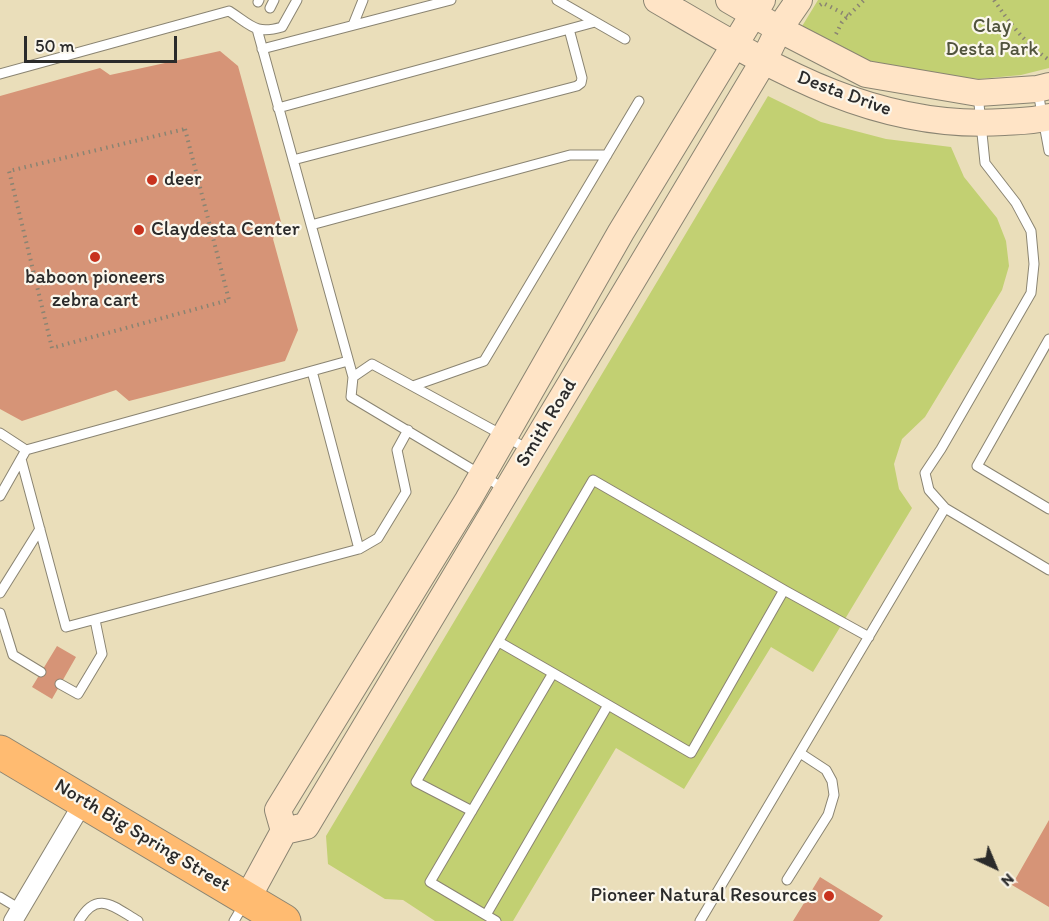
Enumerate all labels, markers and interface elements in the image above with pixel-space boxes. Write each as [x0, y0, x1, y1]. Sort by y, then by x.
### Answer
park label: Clay Desta Park [946, 15, 1038, 62]
scale bar [27, 24, 180, 62]
text: 50 m [35, 35, 75, 57]
street label: Desta Drive [794, 66, 894, 122]
place label: deer [164, 168, 202, 192]
marker: deer [145, 173, 159, 187]
place label: Claydesta Center [151, 218, 300, 242]
marker: Claydesta Center [132, 223, 146, 237]
marker: baboon pioneers zebra cart [88, 250, 102, 264]
place label: baboon pioneers zebra cart [25, 266, 165, 313]
street label: Smith Road [511, 374, 583, 472]
street label: North Big Spring Street [50, 774, 234, 898]
north arrow [965, 837, 1025, 897]
text: N [997, 870, 1018, 891]
place label: Pioneer Natural Resources [590, 884, 817, 908]
marker: Pioneer Natural Resources [822, 889, 836, 903]

